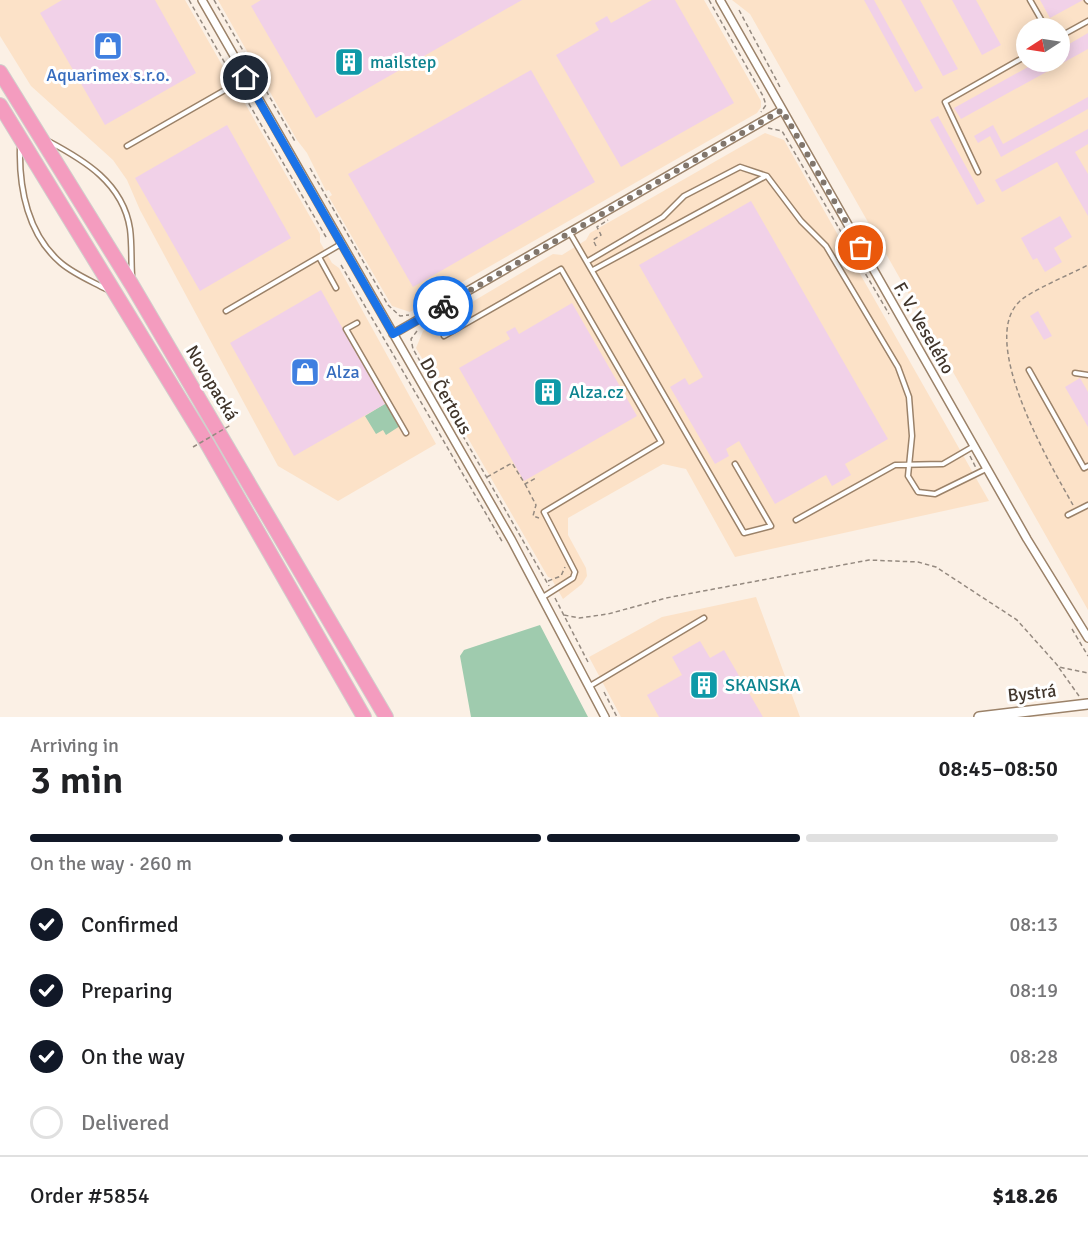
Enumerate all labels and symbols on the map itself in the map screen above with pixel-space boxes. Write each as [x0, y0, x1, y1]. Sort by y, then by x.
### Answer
north arrow [1016, 18, 1070, 72]
shop icon: Aquarimex s.r.o. [92, 30, 124, 62]
building icon: mailstep [333, 46, 365, 78]
place label: mailstep [370, 51, 436, 73]
pin [220, 52, 271, 103]
place label: Aquarimex s.r.o. [46, 64, 170, 86]
pin [835, 222, 886, 273]
courier [413, 276, 473, 336]
street label: F. V. Veselého [889, 278, 959, 378]
street label: Novopacká [181, 341, 243, 425]
street label: Do Čertous [415, 354, 477, 438]
shop icon: Alza [289, 356, 321, 388]
place label: Alza [326, 361, 360, 383]
building icon: Alza.cz [532, 376, 564, 408]
place label: Alza.cz [569, 381, 624, 403]
building icon: SKANSKA [688, 669, 720, 701]
place label: SKANSKA [725, 674, 801, 696]
street label: Bystrá [1007, 680, 1057, 706]

